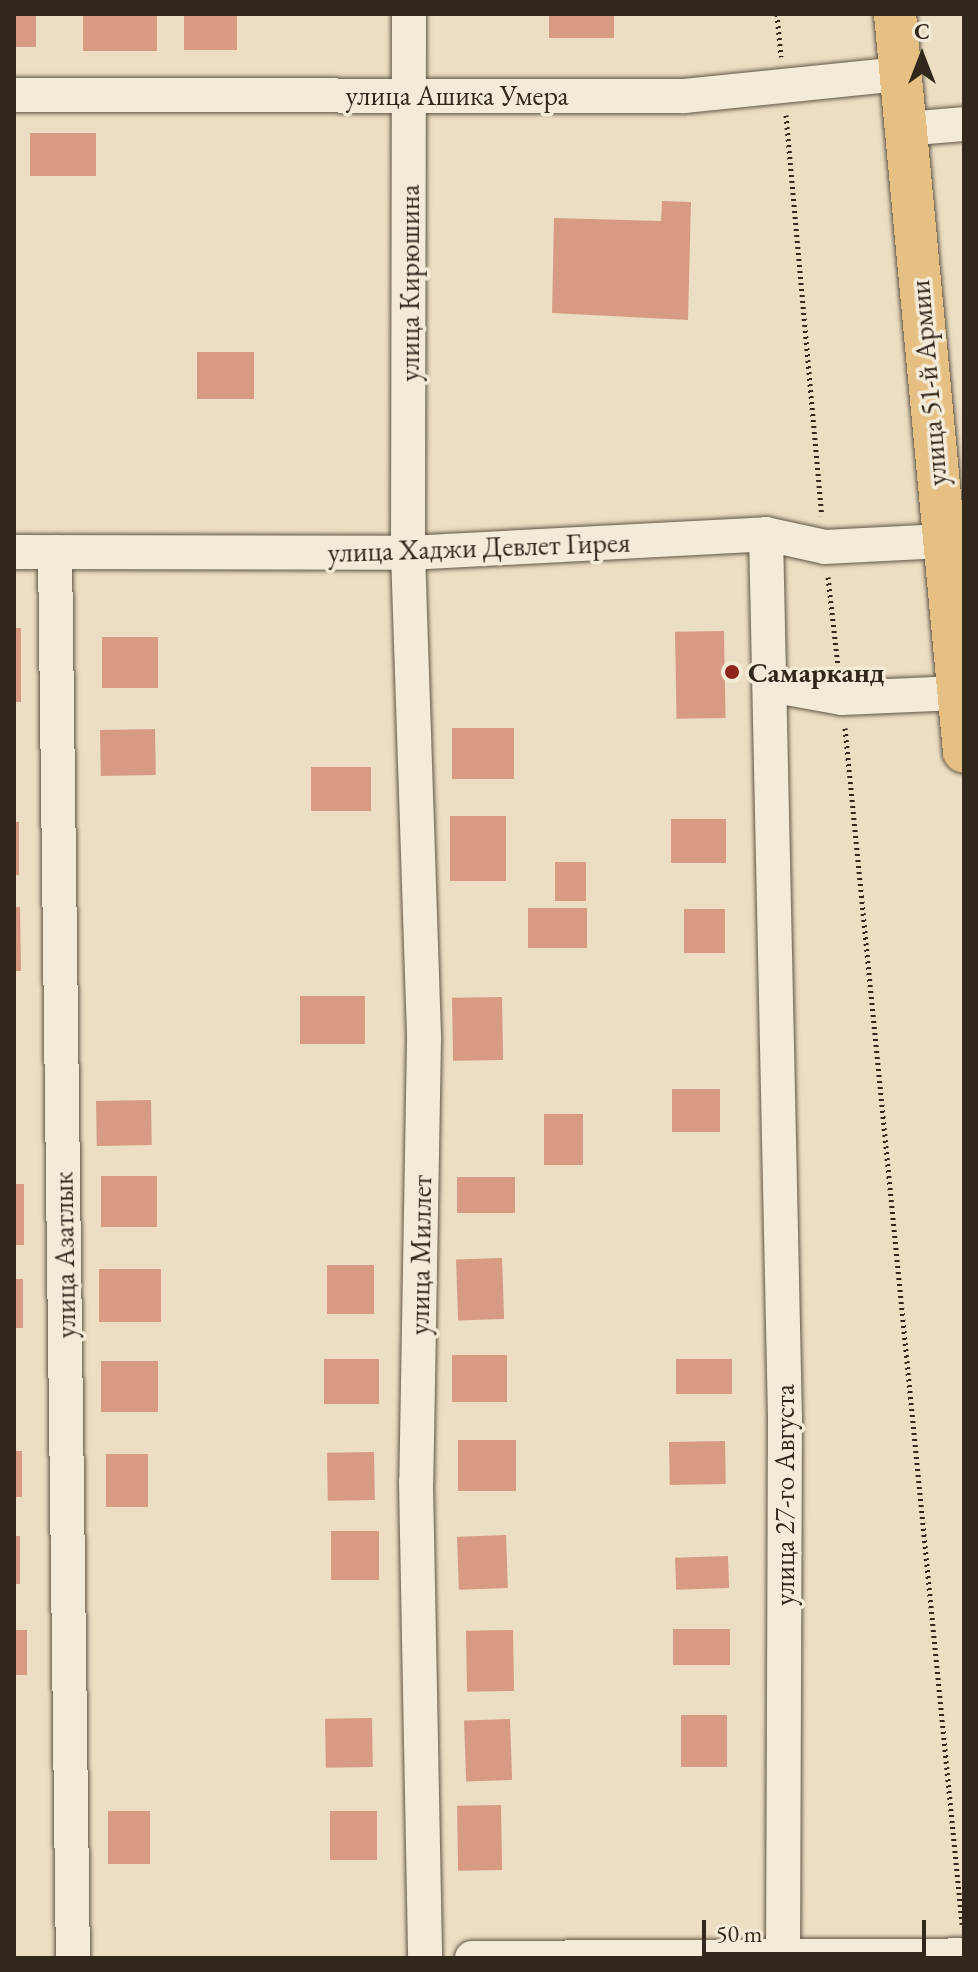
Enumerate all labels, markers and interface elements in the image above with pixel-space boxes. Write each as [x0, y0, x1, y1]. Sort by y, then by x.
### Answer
north arrow [882, 16, 962, 96]
text: С [914, 17, 930, 46]
street label: улица Ашика Умера [345, 78, 569, 112]
street label: улица Кирюшина [392, 184, 426, 382]
street label: улица 51-й Армии [902, 279, 954, 487]
street label: улица Хаджи Девлет Гирея [327, 525, 631, 569]
place label: Самарканд [748, 655, 885, 689]
marker: Самарканд [723, 663, 741, 681]
street label: улица Азатлык [46, 1171, 82, 1339]
street label: улица Миллет [402, 1175, 438, 1335]
street label: улица 27-го Августа [767, 1384, 801, 1606]
scale bar [706, 1904, 930, 1954]
text: 50 m [716, 1918, 763, 1949]

